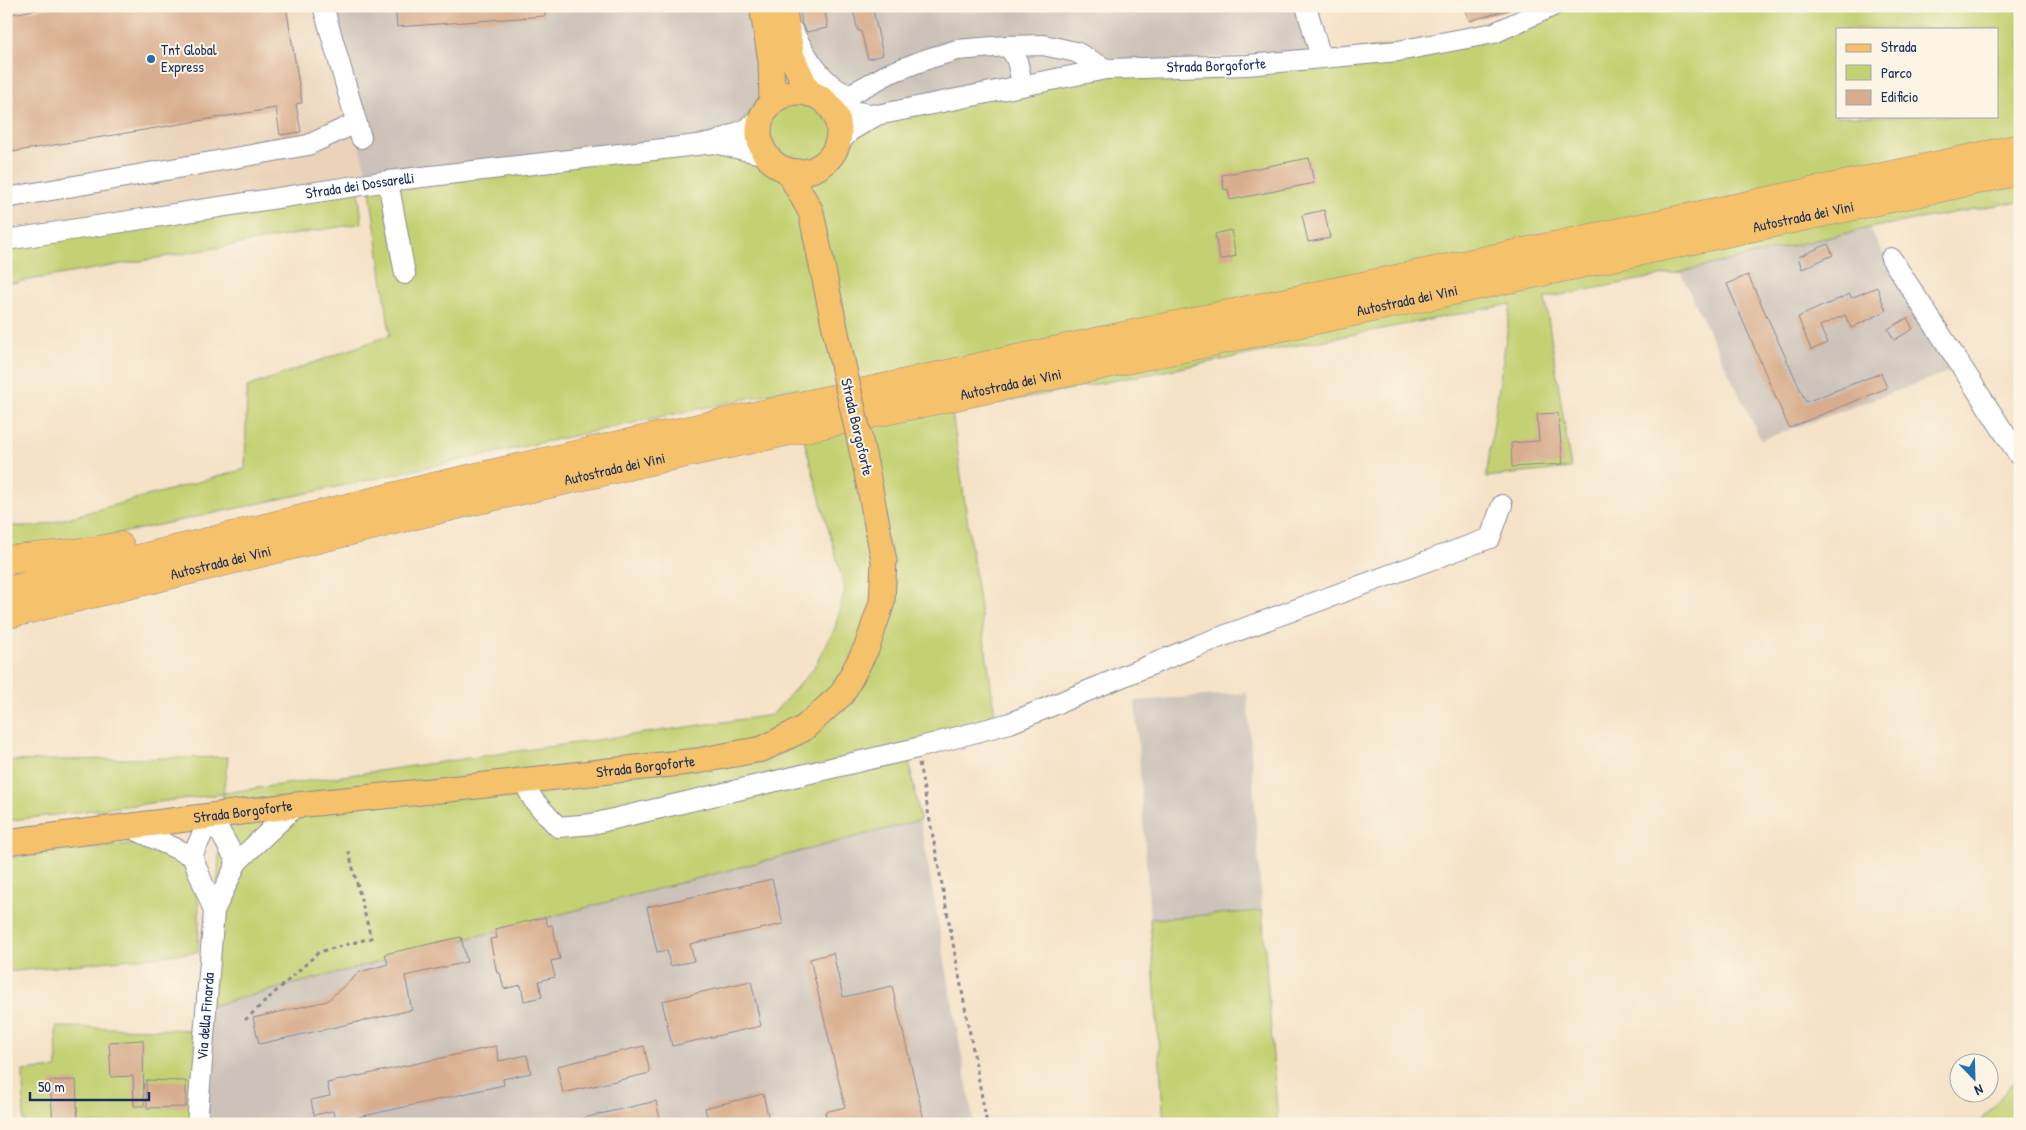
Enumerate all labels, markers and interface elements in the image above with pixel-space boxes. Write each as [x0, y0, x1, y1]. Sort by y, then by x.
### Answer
legend [1836, 28, 1998, 118]
text: Strada [1881, 36, 1917, 57]
place label: Tnt Global Express [161, 39, 217, 77]
street label: Strada Borgoforte [1166, 52, 1267, 77]
marker: Tnt Global Express [145, 53, 157, 65]
text: Parco [1881, 62, 1912, 83]
text: Edificio [1881, 86, 1918, 107]
street label: Strada dei Dossarelli [304, 167, 415, 204]
street label: Autostrada dei Vini [1751, 195, 1856, 237]
street label: Autostrada dei Vini [1354, 279, 1459, 321]
street label: Autostrada dei Vini [958, 363, 1063, 405]
street label: Strada Borgoforte [836, 376, 879, 478]
street label: Autostrada dei Vini [562, 447, 667, 490]
street label: Autostrada dei Vini [168, 540, 273, 585]
street label: Strada Borgoforte [595, 750, 696, 782]
street label: Strada Borgoforte [192, 795, 294, 828]
street label: Via della Finarda [191, 971, 219, 1061]
north arrow [1948, 1052, 1998, 1102]
scale bar [30, 1070, 149, 1102]
text: 50 m [38, 1076, 65, 1097]
text: N [1972, 1080, 1986, 1101]

